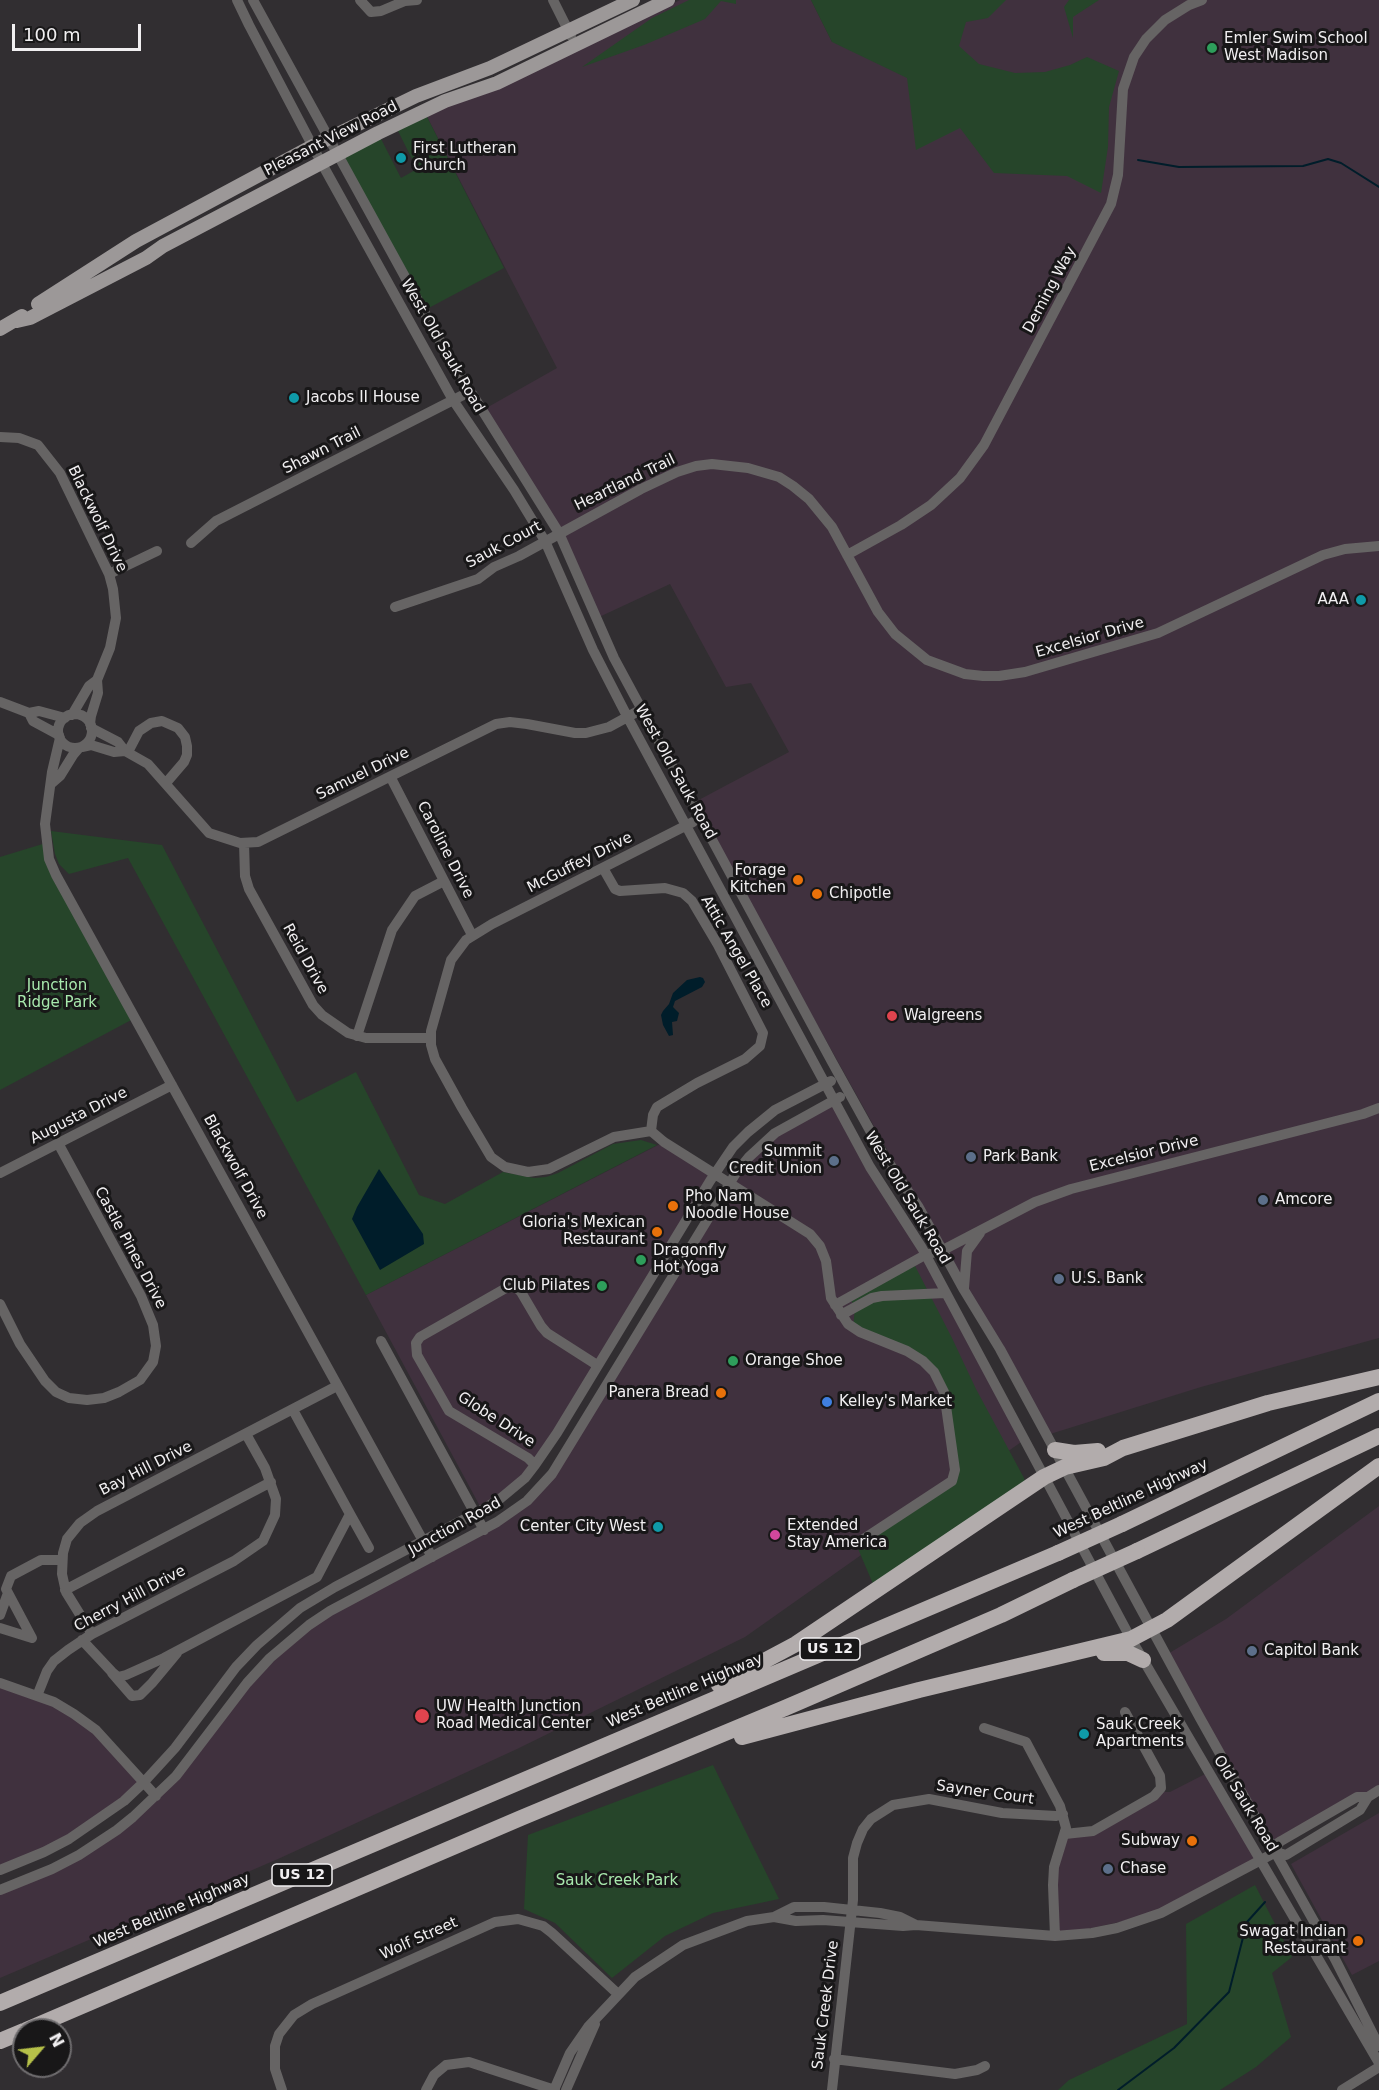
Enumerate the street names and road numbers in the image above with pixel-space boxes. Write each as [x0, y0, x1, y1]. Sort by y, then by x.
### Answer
street label: Pleasant View Road [262, 98, 400, 180]
street label: Deming Way [1020, 244, 1080, 336]
street label: West Old Sauk Road [396, 276, 488, 416]
street label: Shawn Trail [280, 424, 364, 478]
street label: Heartland Trail [572, 451, 678, 515]
street label: Blackwolf Drive [63, 463, 131, 575]
street label: Sauk Court [463, 518, 545, 572]
street label: Excelsior Drive [1034, 614, 1146, 662]
street label: West Old Sauk Road [630, 702, 720, 842]
street label: Samuel Drive [314, 744, 412, 804]
street label: Caroline Drive [413, 798, 477, 902]
street label: McGuffey Drive [524, 829, 636, 897]
street label: Attic Angel Place [697, 893, 775, 1011]
street label: Reid Drive [278, 921, 332, 997]
street label: Augusta Drive [27, 1084, 131, 1148]
street label: Blackwolf Drive [199, 1112, 271, 1222]
street label: West Old Sauk Road [860, 1129, 954, 1267]
street label: Excelsior Drive [1088, 1132, 1200, 1176]
street label: Castle Pines Drive [90, 1184, 170, 1312]
street label: Globe Drive [454, 1388, 538, 1452]
street label: Bay Hill Drive [97, 1438, 195, 1500]
street label: West Beltline Highway [1051, 1455, 1211, 1543]
street label: Junction Road [406, 1494, 504, 1560]
street label: Cherry Hill Drive [71, 1562, 189, 1636]
road number: US 12 [800, 1638, 860, 1660]
street label: West Beltline Highway [604, 1650, 766, 1732]
street label: Old Sauk Road [1209, 1752, 1281, 1856]
street label: Sayner Court [935, 1777, 1035, 1809]
road number: US 12 [272, 1864, 332, 1886]
street label: West Beltline Highway [91, 1870, 253, 1952]
street label: Wolf Street [377, 1914, 461, 1964]
street label: Sauk Creek Drive [809, 1939, 843, 2071]

